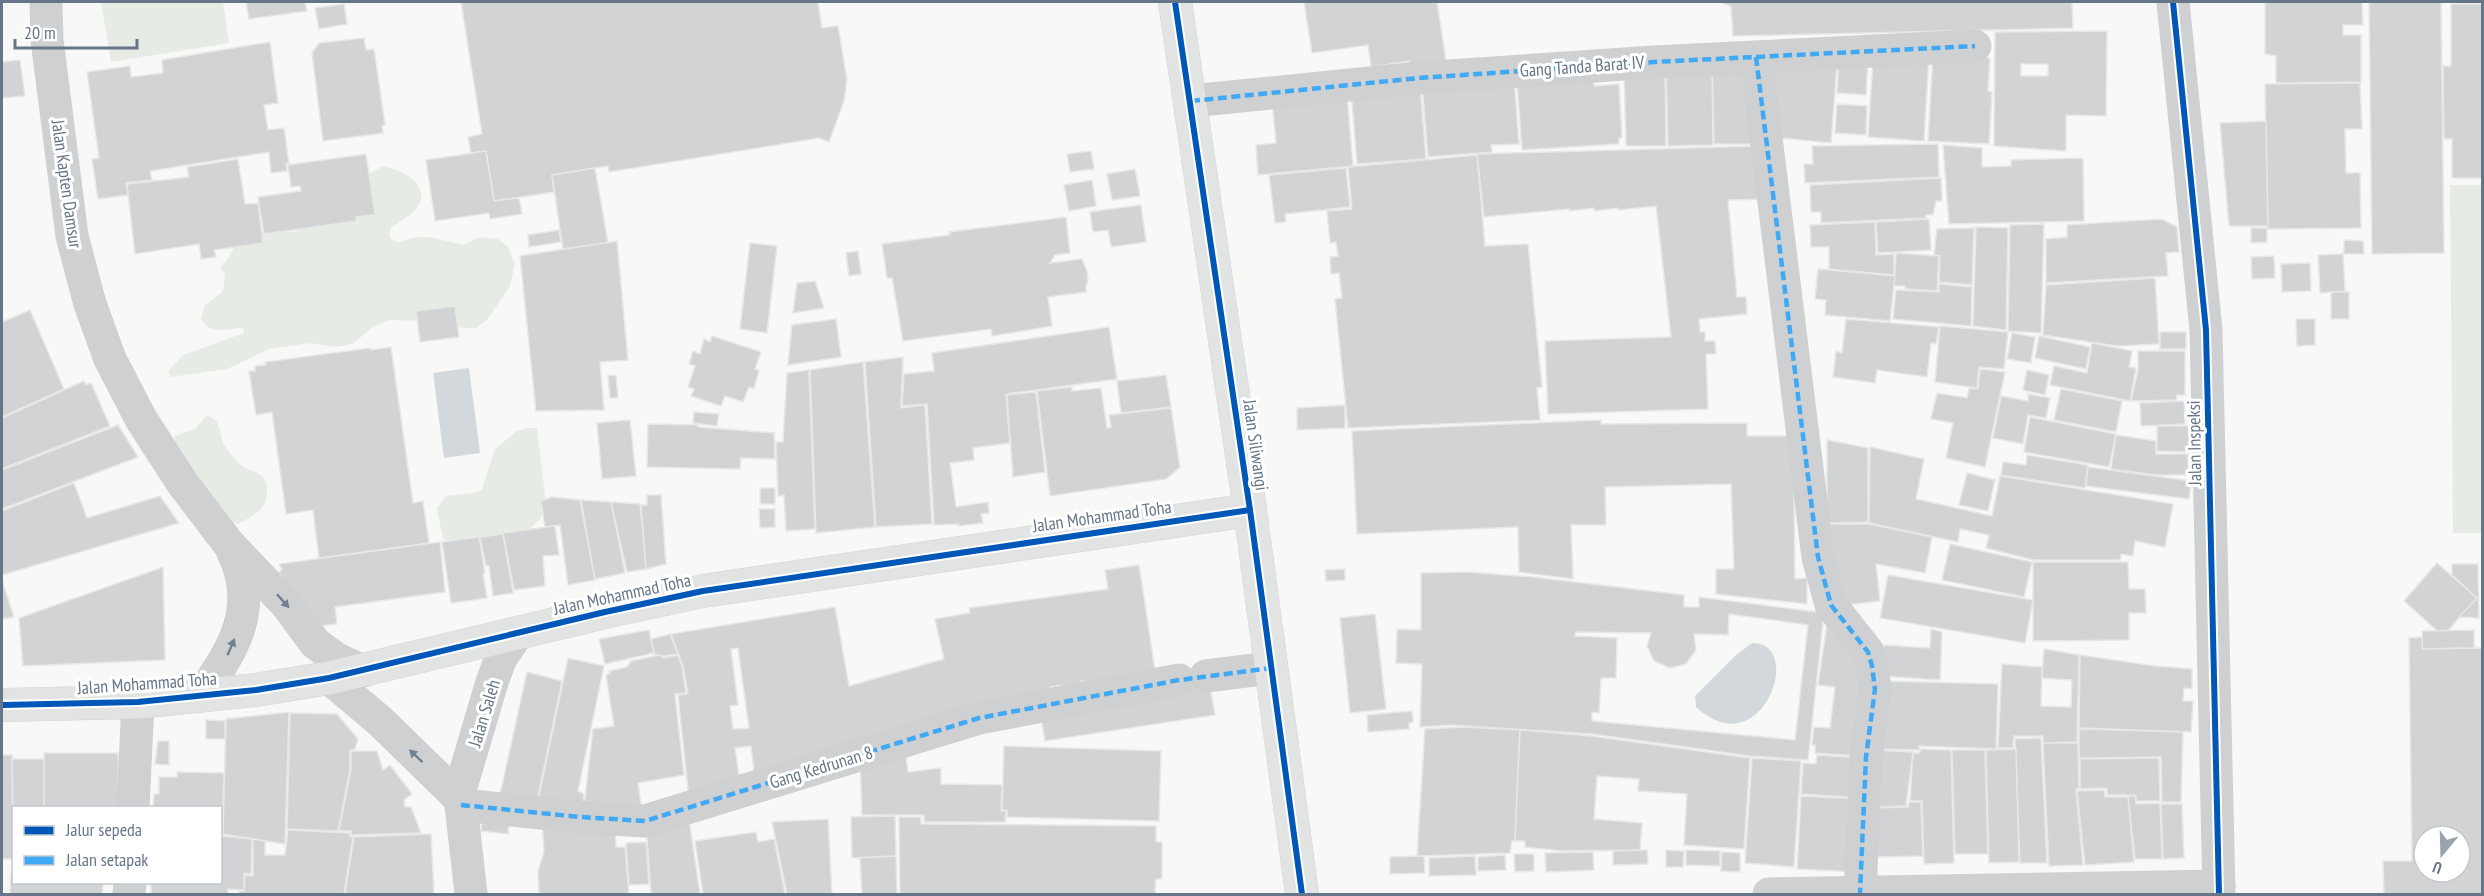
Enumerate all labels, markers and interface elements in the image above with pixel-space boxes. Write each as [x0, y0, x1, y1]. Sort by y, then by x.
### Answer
scale bar [15, 12, 136, 50]
text: 20 m [24, 21, 56, 44]
street label: Gang Tanda Barat IV [1519, 50, 1646, 82]
street label: Jalan Kapten Damsur [46, 117, 87, 250]
street label: Jalan Siliwangi [1238, 397, 1274, 492]
street label: Jalan Inspeksi [2182, 400, 2206, 487]
street label: Jalan Mohammad Toha [1030, 495, 1173, 537]
street label: Jalan Mohammad Toha [550, 568, 693, 620]
one-way arrow [276, 593, 290, 608]
one-way arrow [227, 638, 236, 656]
street label: Jalan Mohammad Toha [75, 667, 218, 699]
street label: Jalan Saleh [463, 677, 505, 750]
street label: Gang Kedrunan 8 [767, 740, 875, 794]
one-way arrow [410, 750, 424, 764]
legend [12, 806, 222, 884]
text: Jalur sepeda [65, 818, 142, 841]
north arrow [2412, 824, 2472, 884]
text: Jalan setapak [65, 848, 148, 871]
text: U [2430, 857, 2444, 879]

